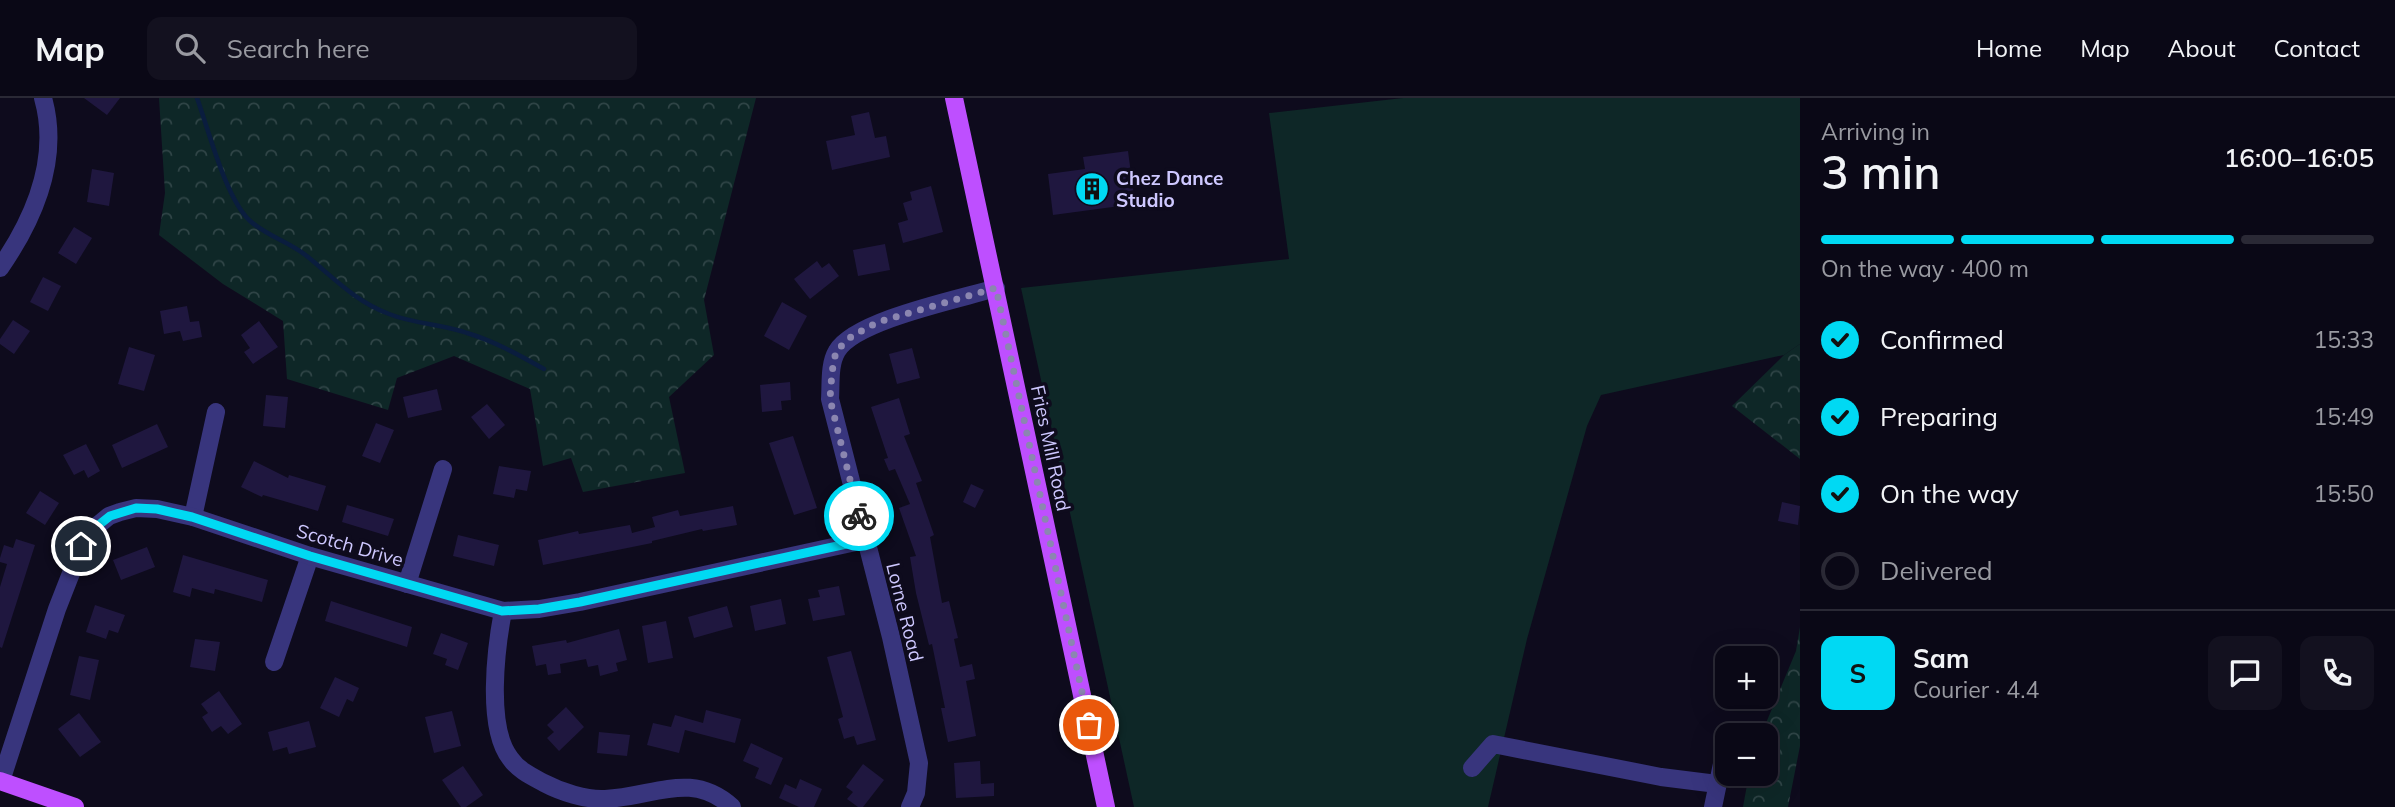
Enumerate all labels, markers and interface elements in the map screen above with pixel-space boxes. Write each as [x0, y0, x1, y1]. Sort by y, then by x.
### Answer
search box [147, 17, 637, 80]
text: Map [35, 28, 105, 69]
icon: search [171, 29, 209, 67]
text: Search here [227, 32, 370, 65]
text: Home [1976, 33, 2042, 63]
text: Map [2080, 33, 2130, 63]
text: About [2168, 33, 2236, 63]
text: Contact [2274, 33, 2360, 63]
text: Arriving in [1821, 117, 1930, 146]
text: 16:00–16:05 [2224, 141, 2374, 174]
text: 3 min [1821, 143, 1940, 201]
place label: Chez Dance Studio [1116, 166, 1223, 212]
building icon: Chez Dance Studio [1073, 170, 1111, 208]
text: On the way · 400 m [1821, 254, 2029, 283]
icon: check [1821, 321, 1859, 359]
text: Confirmed [1880, 323, 2004, 356]
text: 15:33 [2314, 325, 2374, 354]
street label: Fries Mill Road [1026, 383, 1076, 513]
icon: check [1821, 398, 1859, 436]
text: Preparing [1880, 400, 1998, 433]
text: 15:49 [2314, 402, 2374, 431]
icon: check [1821, 475, 1859, 513]
text: On the way [1880, 477, 2019, 510]
text: 15:50 [2314, 479, 2374, 508]
courier [824, 481, 894, 551]
icon: bike [840, 497, 878, 535]
pin [51, 516, 111, 576]
street label: Scotch Drive [294, 518, 406, 572]
icon: home [62, 527, 100, 565]
text: Delivered [1880, 554, 1993, 587]
street label: Lorne Road [881, 560, 929, 664]
button: chat [2208, 636, 2282, 710]
button: phone [2300, 636, 2374, 710]
text: Sam [1913, 642, 1969, 675]
map controls [1715, 646, 1778, 786]
button: + [1715, 646, 1778, 709]
text: S [1850, 657, 1866, 690]
text: Courier · 4.4 [1913, 675, 2039, 704]
pin [1059, 695, 1119, 755]
icon: bag [1070, 706, 1108, 744]
button: − [1715, 723, 1778, 786]

